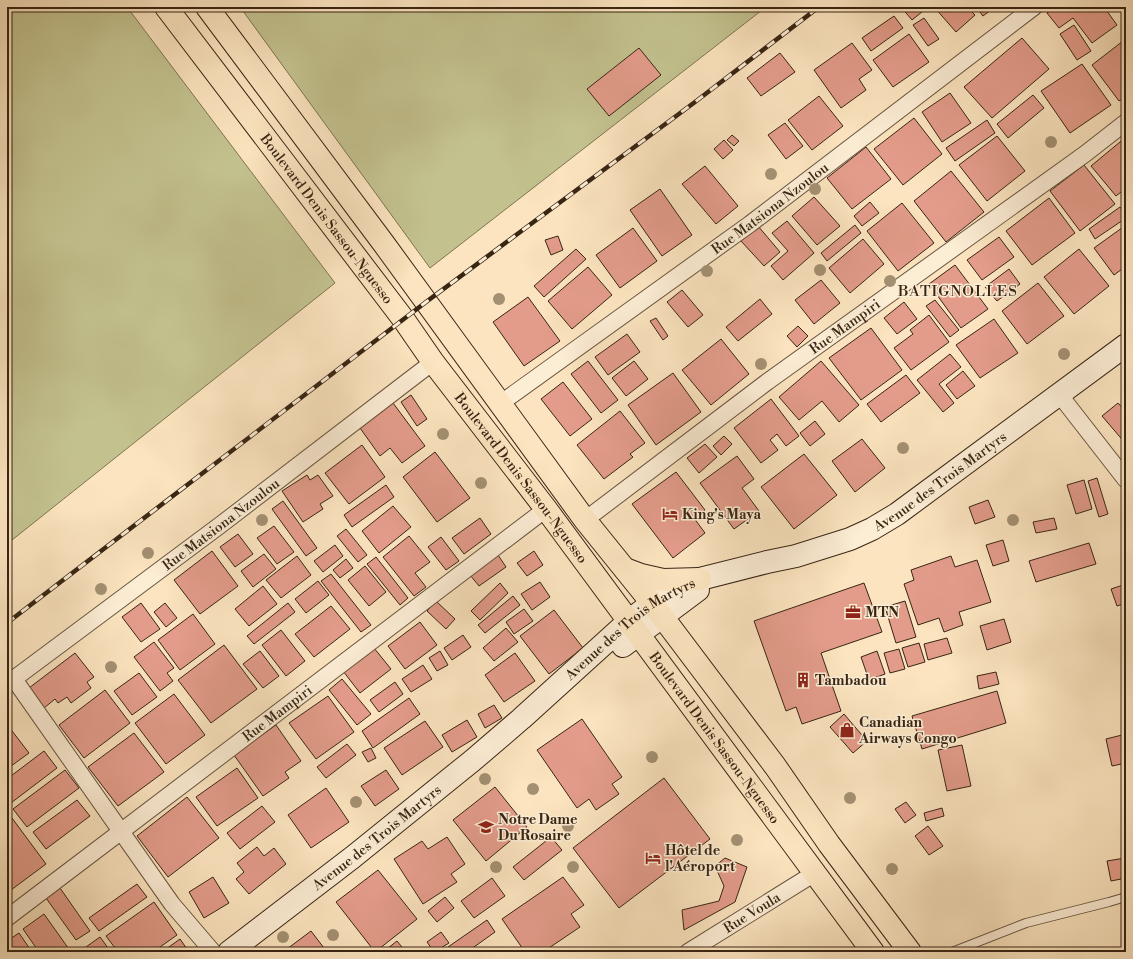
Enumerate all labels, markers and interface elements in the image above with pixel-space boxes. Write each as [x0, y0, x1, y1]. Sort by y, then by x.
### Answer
street label: Boulevard Denis Sassou-Nguesso [255, 130, 397, 308]
street label: Rue Matsiona Nzoulou [708, 159, 833, 259]
district label: BATIGNOLLES [897, 282, 1018, 301]
street label: Rue Mampiri [806, 295, 885, 359]
street label: Boulevard Denis Sassou-Nguesso [449, 389, 591, 567]
street label: Avenue des Trois Martyrs [870, 428, 1011, 536]
street label: Rue Matsiona Nzoulou [159, 475, 284, 575]
hotel icon: King's Maya [661, 505, 679, 523]
place label: King's Maya [682, 506, 761, 524]
street label: Avenue des Trois Martyrs [561, 574, 698, 685]
office icon: MTN [844, 603, 862, 621]
place label: MTN [865, 604, 899, 622]
street label: Boulevard Denis Sassou-Nguesso [644, 648, 784, 828]
building icon: Tambadou [794, 671, 812, 689]
place label: Tambadou [815, 672, 887, 690]
street label: Rue Mampiri [239, 681, 316, 746]
place label: Canadian Airways Congo [858, 714, 957, 748]
shop icon: Canadian Airways Congo [838, 721, 856, 739]
street label: Avenue des Trois Martyrs [308, 781, 445, 895]
place label: Notre Dame Du Rosaire [498, 811, 578, 845]
school or university icon: Notre Dame Du Rosaire [477, 818, 495, 836]
place label: Hôtel de l'Aéroport [665, 842, 736, 876]
hotel icon: Hôtel de l'Aéroport [644, 849, 662, 867]
street label: Rue Voula [720, 888, 785, 938]

